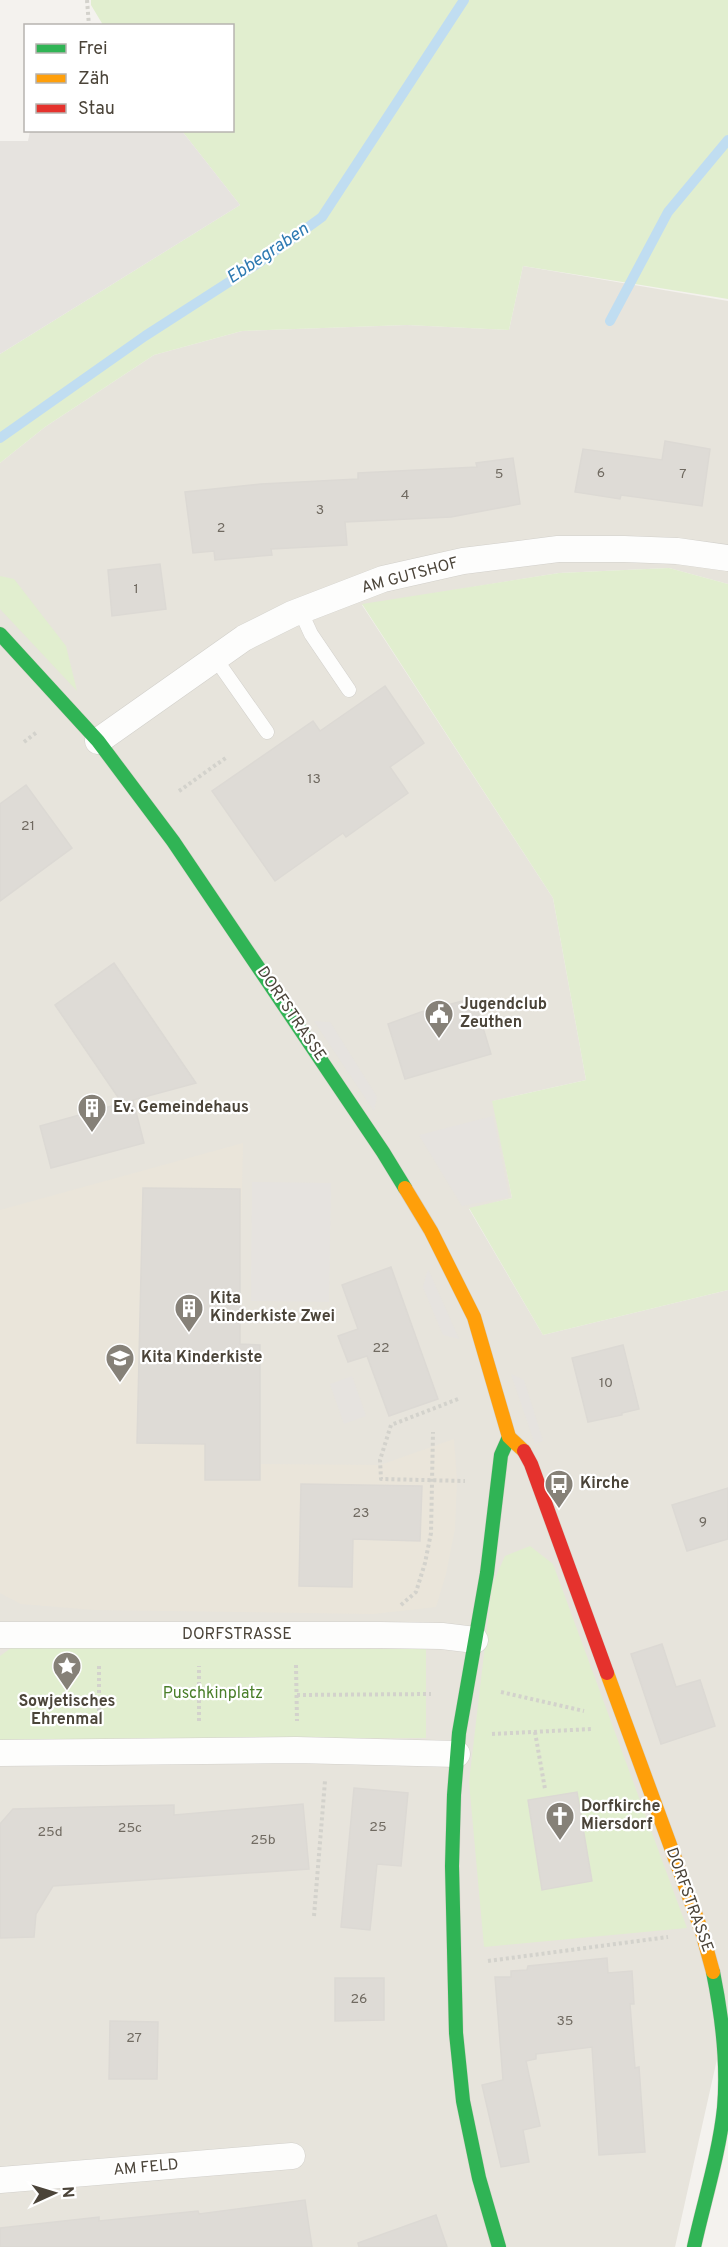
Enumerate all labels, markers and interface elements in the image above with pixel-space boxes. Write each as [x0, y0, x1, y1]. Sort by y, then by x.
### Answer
legend [24, 24, 234, 132]
text: Frei [78, 38, 108, 61]
text: Zäh [78, 68, 109, 91]
text: Stau [78, 98, 115, 121]
water label: Ebbegraben [223, 218, 314, 290]
house number: 6 [597, 465, 605, 482]
house number: 5 [495, 466, 503, 483]
house number: 7 [679, 466, 687, 483]
house number: 4 [401, 487, 409, 504]
house number: 3 [316, 502, 324, 519]
house number: 2 [217, 520, 225, 537]
street label: AM GUTSHOF [359, 553, 461, 599]
house number: 1 [133, 581, 139, 598]
house number: 13 [307, 771, 321, 788]
house number: 21 [21, 818, 35, 835]
street label: DORFSTRASSE [252, 963, 330, 1065]
place label: Jugendclub Zeuthen [460, 995, 547, 1033]
public building icon: Jugendclub Zeuthen [423, 998, 455, 1040]
building icon: Ev. Gemeindehaus [76, 1092, 108, 1134]
place label: Ev. Gemeindehaus [113, 1098, 249, 1118]
place label: Kita Kinderkiste Zwei [210, 1289, 335, 1327]
building icon: Kita Kinderkiste Zwei [173, 1292, 205, 1334]
house number: 22 [372, 1340, 390, 1357]
school or university icon: Kita Kinderkiste [104, 1342, 136, 1384]
place label: Kita Kinderkiste [141, 1348, 262, 1368]
house number: 10 [599, 1375, 613, 1392]
bus stop icon: Kirche [543, 1468, 575, 1510]
place label: Kirche [580, 1474, 629, 1494]
house number: 23 [353, 1505, 370, 1522]
house number: 9 [699, 1514, 707, 1531]
street label: DORFSTRASSE [182, 1625, 292, 1645]
place icon: Sowjetisches Ehrenmal [51, 1650, 83, 1692]
park label: Puschkinplatz [163, 1684, 263, 1704]
place label: Sowjetisches Ehrenmal [19, 1692, 116, 1730]
place label: Dorfkirche Miersdorf [581, 1797, 661, 1835]
church icon: Dorfkirche Miersdorf [544, 1800, 576, 1842]
house number: 25 [369, 1819, 387, 1836]
house number: 25c [118, 1820, 142, 1837]
house number: 25d [37, 1824, 63, 1841]
house number: 25b [250, 1832, 276, 1849]
street label: DORFSTRASSE [661, 1845, 717, 1955]
house number: 26 [351, 1991, 367, 2008]
house number: 35 [556, 2013, 574, 2030]
house number: 27 [126, 2030, 142, 2047]
street label: AM FELD [113, 2155, 179, 2181]
north arrow [24, 2163, 84, 2223]
text: N [57, 2186, 77, 2199]

